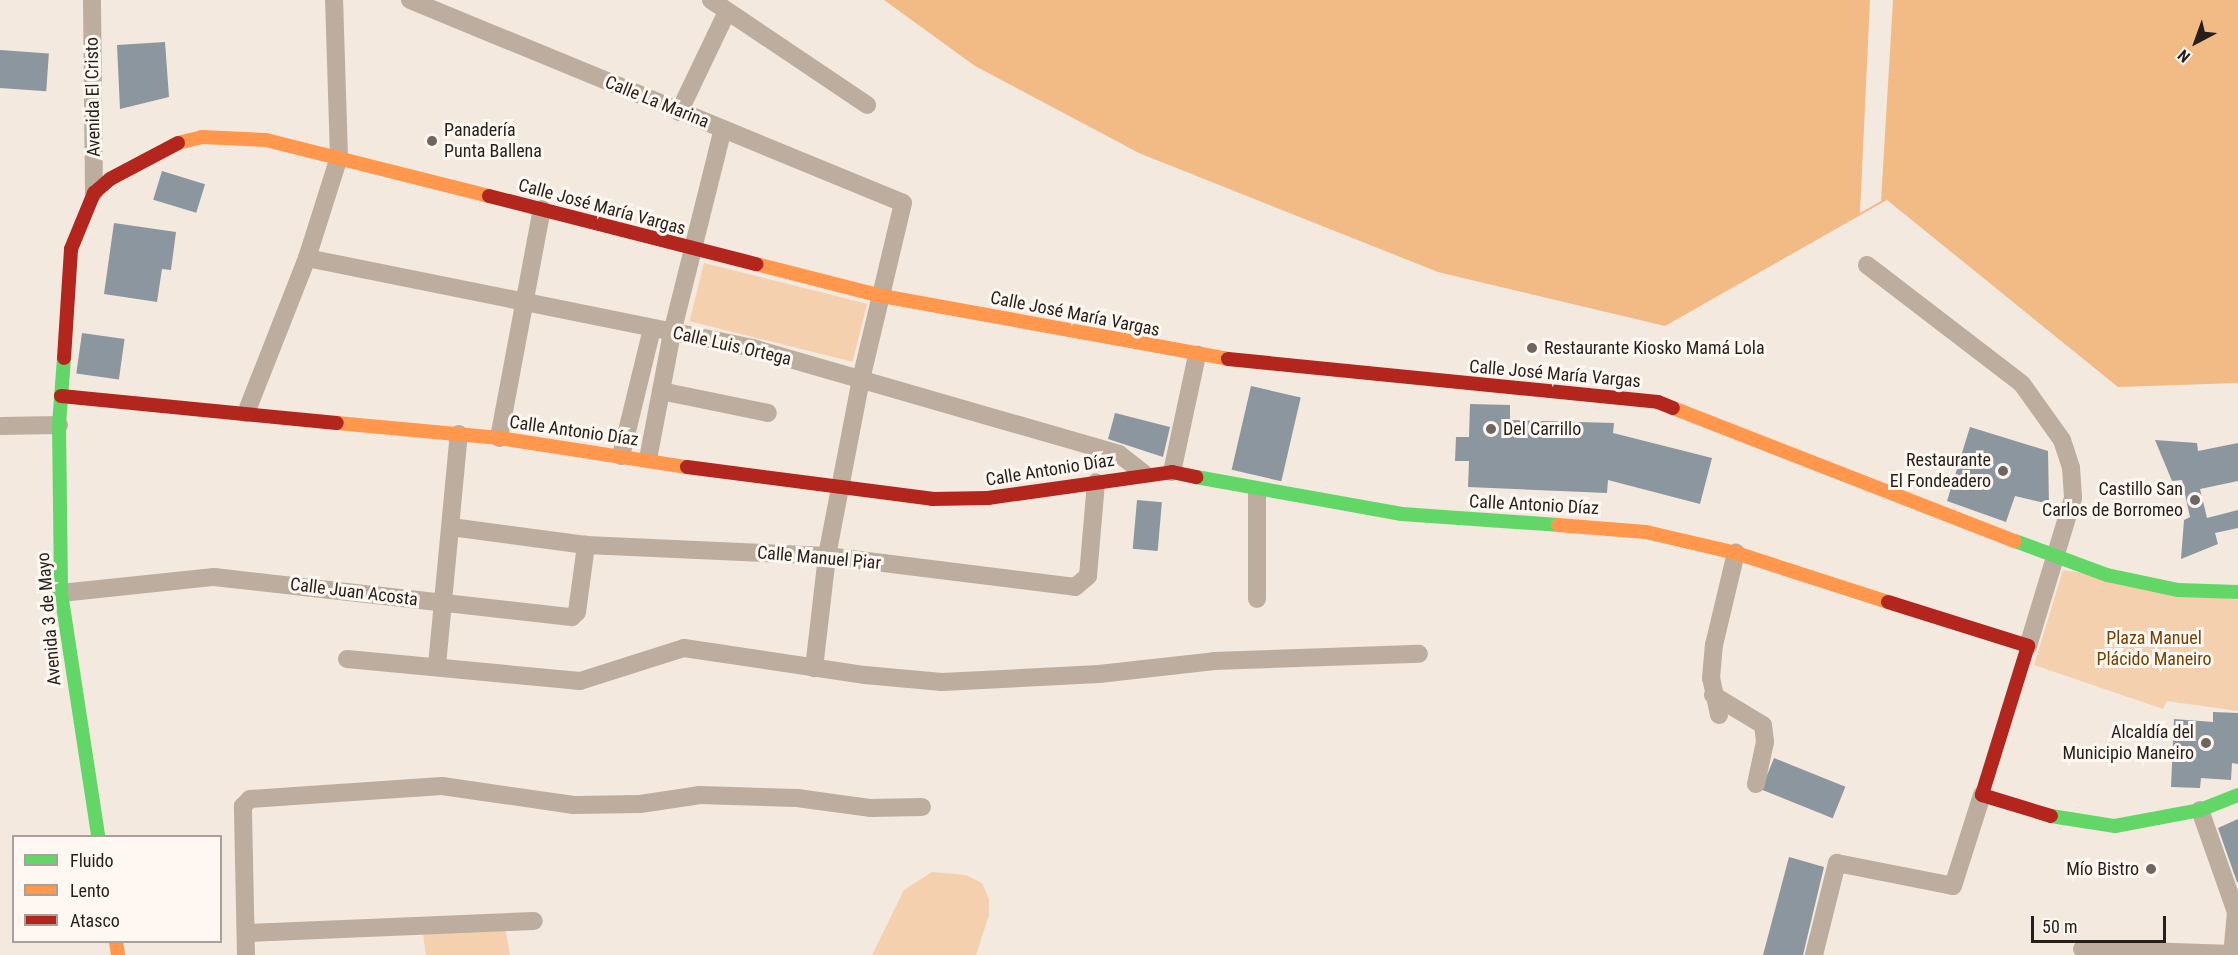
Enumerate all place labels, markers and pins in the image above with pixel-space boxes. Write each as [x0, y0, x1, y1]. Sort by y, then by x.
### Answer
place label: Panadería Punta Ballena [444, 120, 542, 162]
marker: Panadería Punta Ballena [425, 134, 439, 148]
place label: Restaurante Kiosko Mamá Lola [1544, 337, 1765, 359]
marker: Restaurante Kiosko Mamá Lola [1525, 341, 1539, 355]
place label: Del Carrillo [1503, 418, 1581, 440]
marker: Del Carrillo [1484, 422, 1498, 436]
place label: Restaurante El Fondeadero [1890, 450, 1991, 492]
marker: Restaurante El Fondeadero [1996, 464, 2010, 478]
place label: Castillo San Carlos de Borromeo [2042, 479, 2183, 522]
marker: Castillo San Carlos de Borromeo [2188, 493, 2202, 507]
place label: Alcaldía del Municipio Maneiro [2062, 722, 2194, 764]
marker: Alcaldía del Municipio Maneiro [2199, 736, 2213, 750]
place label: Mío Bistro [2066, 858, 2139, 880]
marker: Mío Bistro [2144, 862, 2158, 876]

